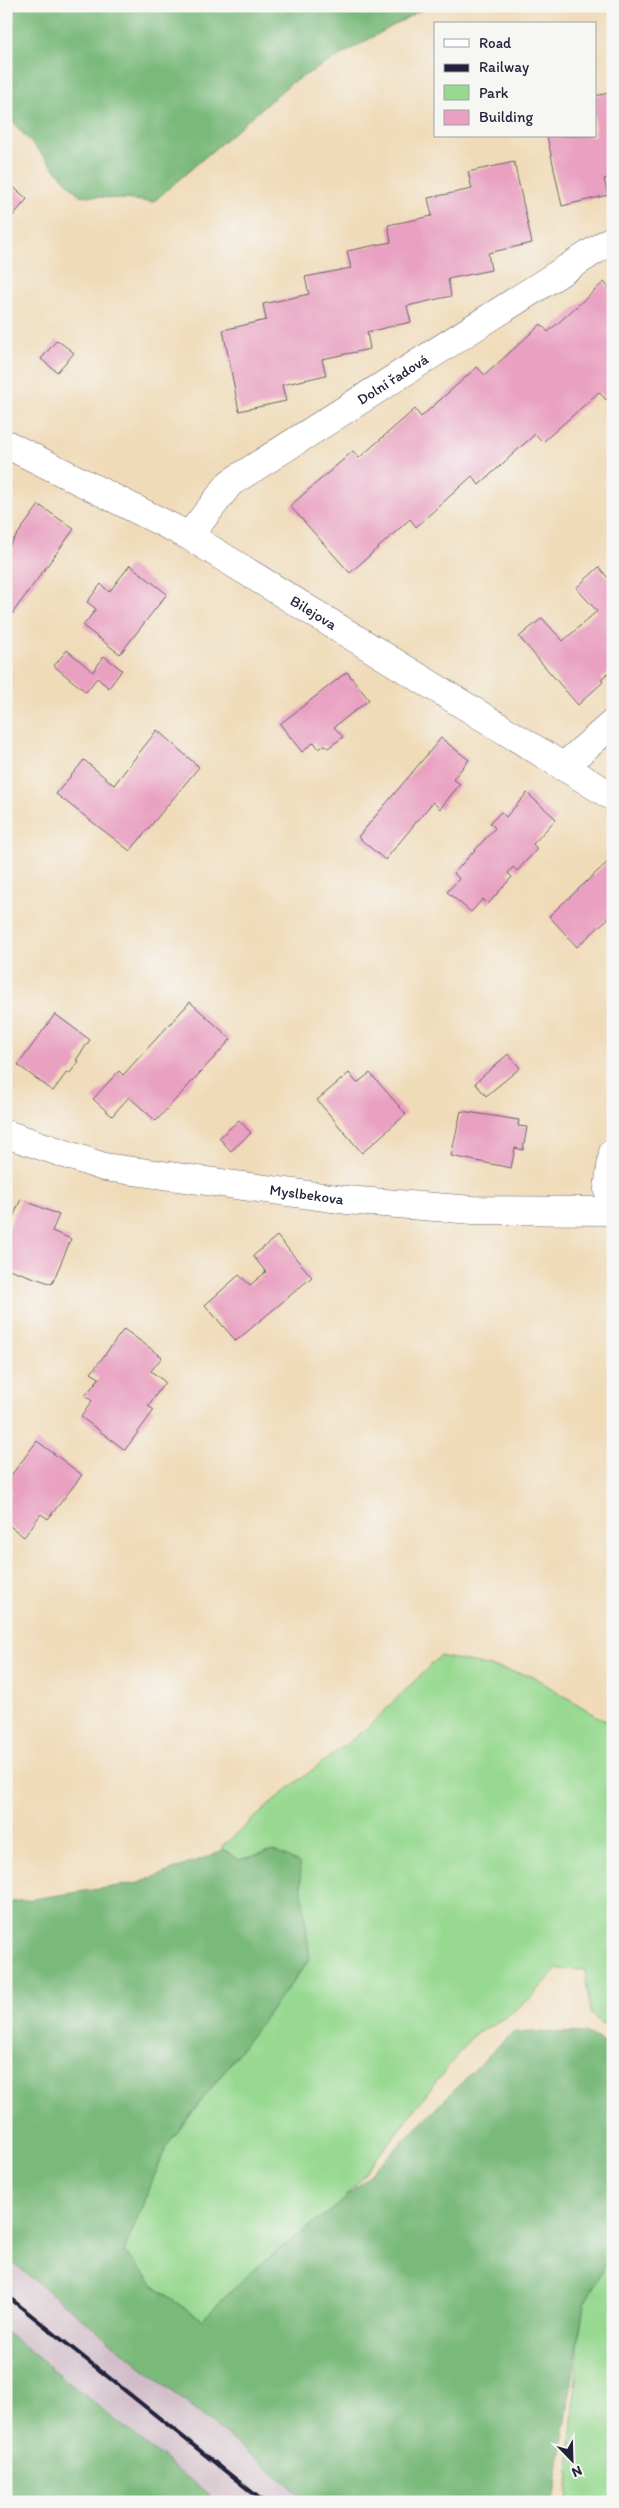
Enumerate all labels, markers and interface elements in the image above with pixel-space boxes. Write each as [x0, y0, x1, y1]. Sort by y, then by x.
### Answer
legend [434, 22, 596, 138]
text: Road [479, 34, 512, 52]
text: Railway [479, 58, 529, 76]
text: Park [479, 84, 509, 102]
text: Building [479, 108, 533, 126]
street label: Dolní řadová [354, 350, 432, 409]
street label: Bilejova [287, 592, 340, 634]
street label: Myslbekova [268, 1181, 345, 1209]
north arrow [546, 2436, 596, 2486]
text: N [569, 2462, 585, 2481]

